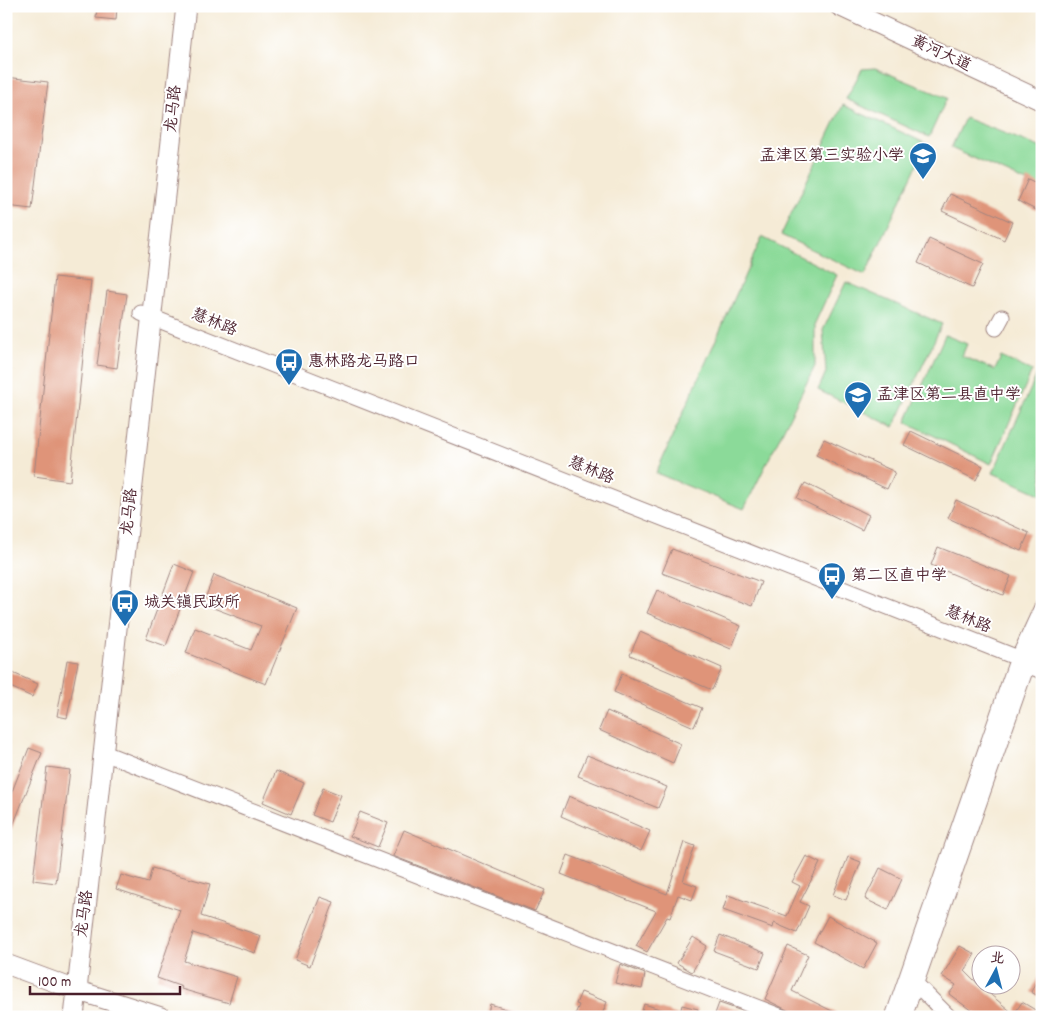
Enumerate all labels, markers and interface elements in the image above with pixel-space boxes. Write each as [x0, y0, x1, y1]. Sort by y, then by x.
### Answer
street label: 黄河大道 [907, 30, 975, 78]
street label: 龙马路 [160, 84, 188, 134]
school or university icon: 孟津区第三实验小学 [908, 141, 938, 180]
place label: 孟津区第三实验小学 [760, 145, 904, 168]
street label: 慧林路 [187, 303, 241, 343]
bus stop icon: 惠林路龙马路口 [274, 347, 304, 386]
place label: 惠林路龙马路口 [308, 351, 420, 374]
school or university icon: 孟津区第二县直中学 [843, 380, 873, 419]
place label: 孟津区第二县直中学 [877, 384, 1021, 407]
street label: 慧林路 [564, 451, 618, 491]
street label: 龙马路 [116, 487, 144, 537]
bus stop icon: 第二区直中学 [817, 561, 847, 600]
place label: 第二区直中学 [851, 565, 947, 588]
bus stop icon: 城关镇民政所 [110, 588, 140, 627]
place label: 城关镇民政所 [144, 592, 240, 615]
street label: 慧林路 [941, 600, 995, 640]
street label: 龙马路 [71, 889, 99, 939]
north arrow [970, 946, 1020, 996]
text: 北 [989, 948, 1006, 970]
scale bar [30, 963, 180, 995]
text: 100 m [38, 972, 71, 994]

